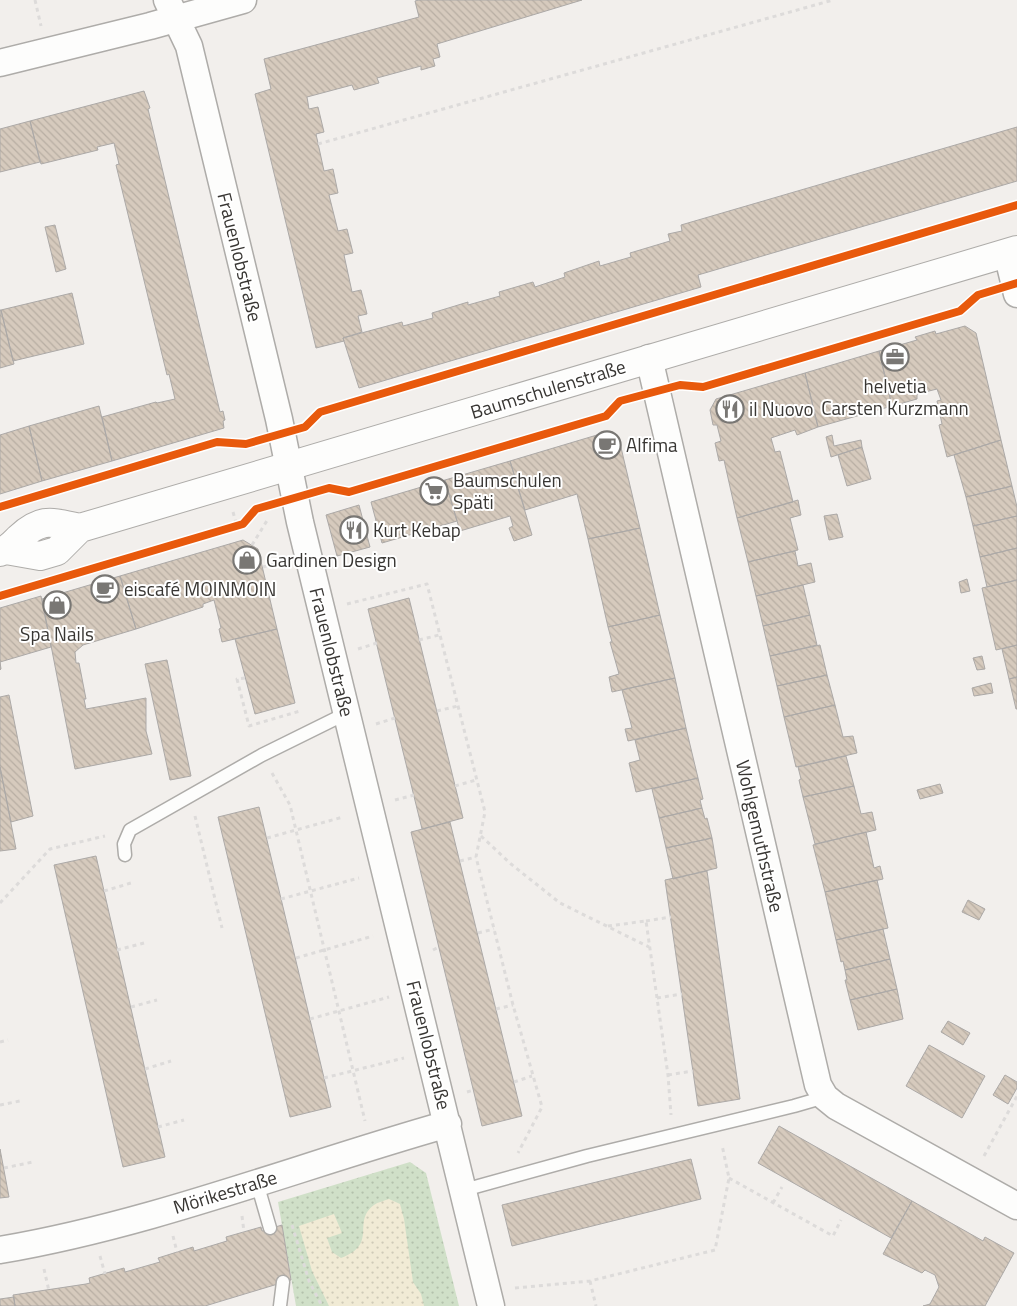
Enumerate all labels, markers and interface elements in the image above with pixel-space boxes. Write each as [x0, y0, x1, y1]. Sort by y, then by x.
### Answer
street label: Frauenlobstraße [210, 189, 271, 324]
office icon: helvetia Carsten Kurzmann [880, 342, 910, 372]
street label: Baumschulenstraße [467, 351, 629, 426]
place label: helvetia Carsten Kurzmann [821, 371, 969, 422]
restaurant icon: il Nuovo [715, 394, 745, 424]
place label: il Nuovo [749, 394, 814, 423]
cafe icon: Alfima [592, 430, 622, 460]
place label: Alfima [626, 430, 678, 459]
place label: Baumschulen Späti [453, 465, 562, 516]
supermarket icon: Baumschulen Späti [419, 476, 449, 506]
restaurant icon: Kurt Kebap [339, 515, 369, 545]
place label: Kurt Kebap [373, 515, 461, 544]
shop icon: Gardinen Design [232, 545, 262, 575]
place label: Gardinen Design [266, 545, 397, 574]
cafe icon: eiscafé MOINMOIN [90, 574, 120, 604]
place label: eiscafé MOINMOIN [124, 574, 276, 603]
street label: Frauenlobstraße [302, 584, 363, 719]
shop icon: Spa Nails [42, 590, 72, 620]
place label: Spa Nails [20, 619, 94, 648]
street label: Wohlgemuthstraße [729, 757, 792, 915]
street label: Frauenlobstraße [399, 977, 460, 1112]
street label: Mörikestraße [169, 1162, 280, 1221]

